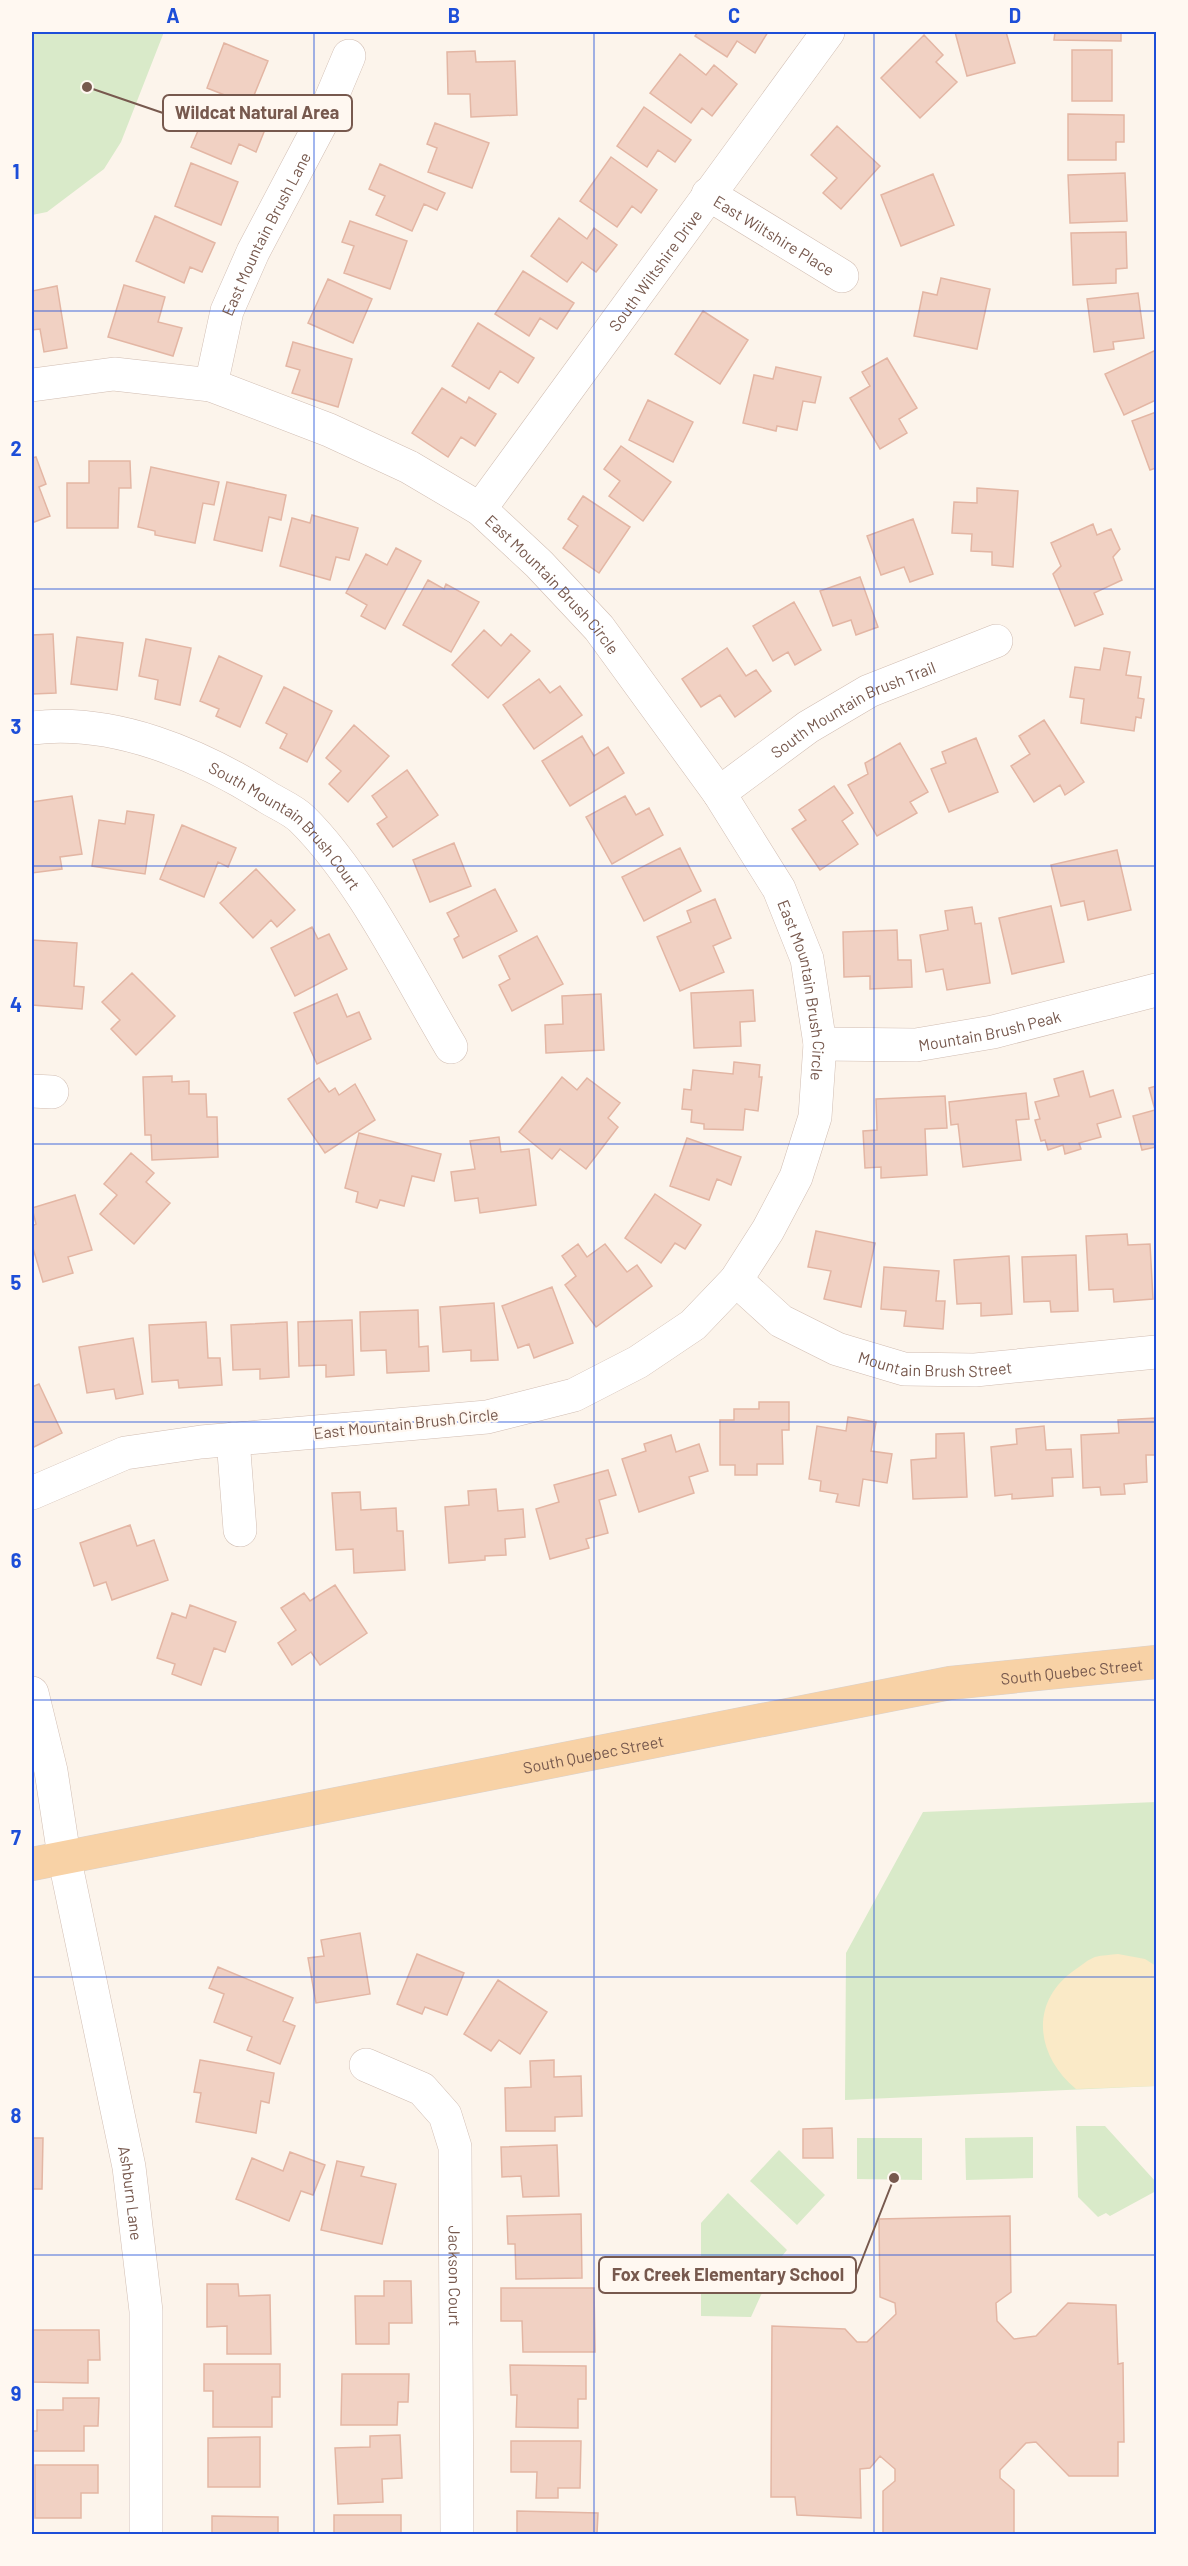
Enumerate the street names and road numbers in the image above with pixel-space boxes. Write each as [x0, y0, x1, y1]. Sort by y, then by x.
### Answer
street label: East Mountain Brush Lane [217, 149, 314, 318]
street label: East Wiltshire Place [711, 191, 838, 279]
street label: South Wiltshire Drive [604, 205, 705, 334]
street label: East Mountain Brush Circle [482, 510, 624, 657]
street label: South Mountain Brush Trail [766, 656, 938, 761]
street label: South Mountain Brush Court [206, 757, 365, 893]
street label: East Mountain Brush Circle [775, 897, 830, 1081]
street label: Mountain Brush Peak [917, 1005, 1063, 1054]
street label: Mountain Brush Street [856, 1346, 1013, 1380]
street label: East Mountain Brush Circle [313, 1404, 499, 1442]
street label: South Quebec Street [1000, 1654, 1144, 1687]
street label: South Quebec Street [521, 1730, 665, 1777]
street label: Ashburn Lane [115, 2144, 147, 2241]
street label: Jackson Court [446, 2225, 465, 2326]

